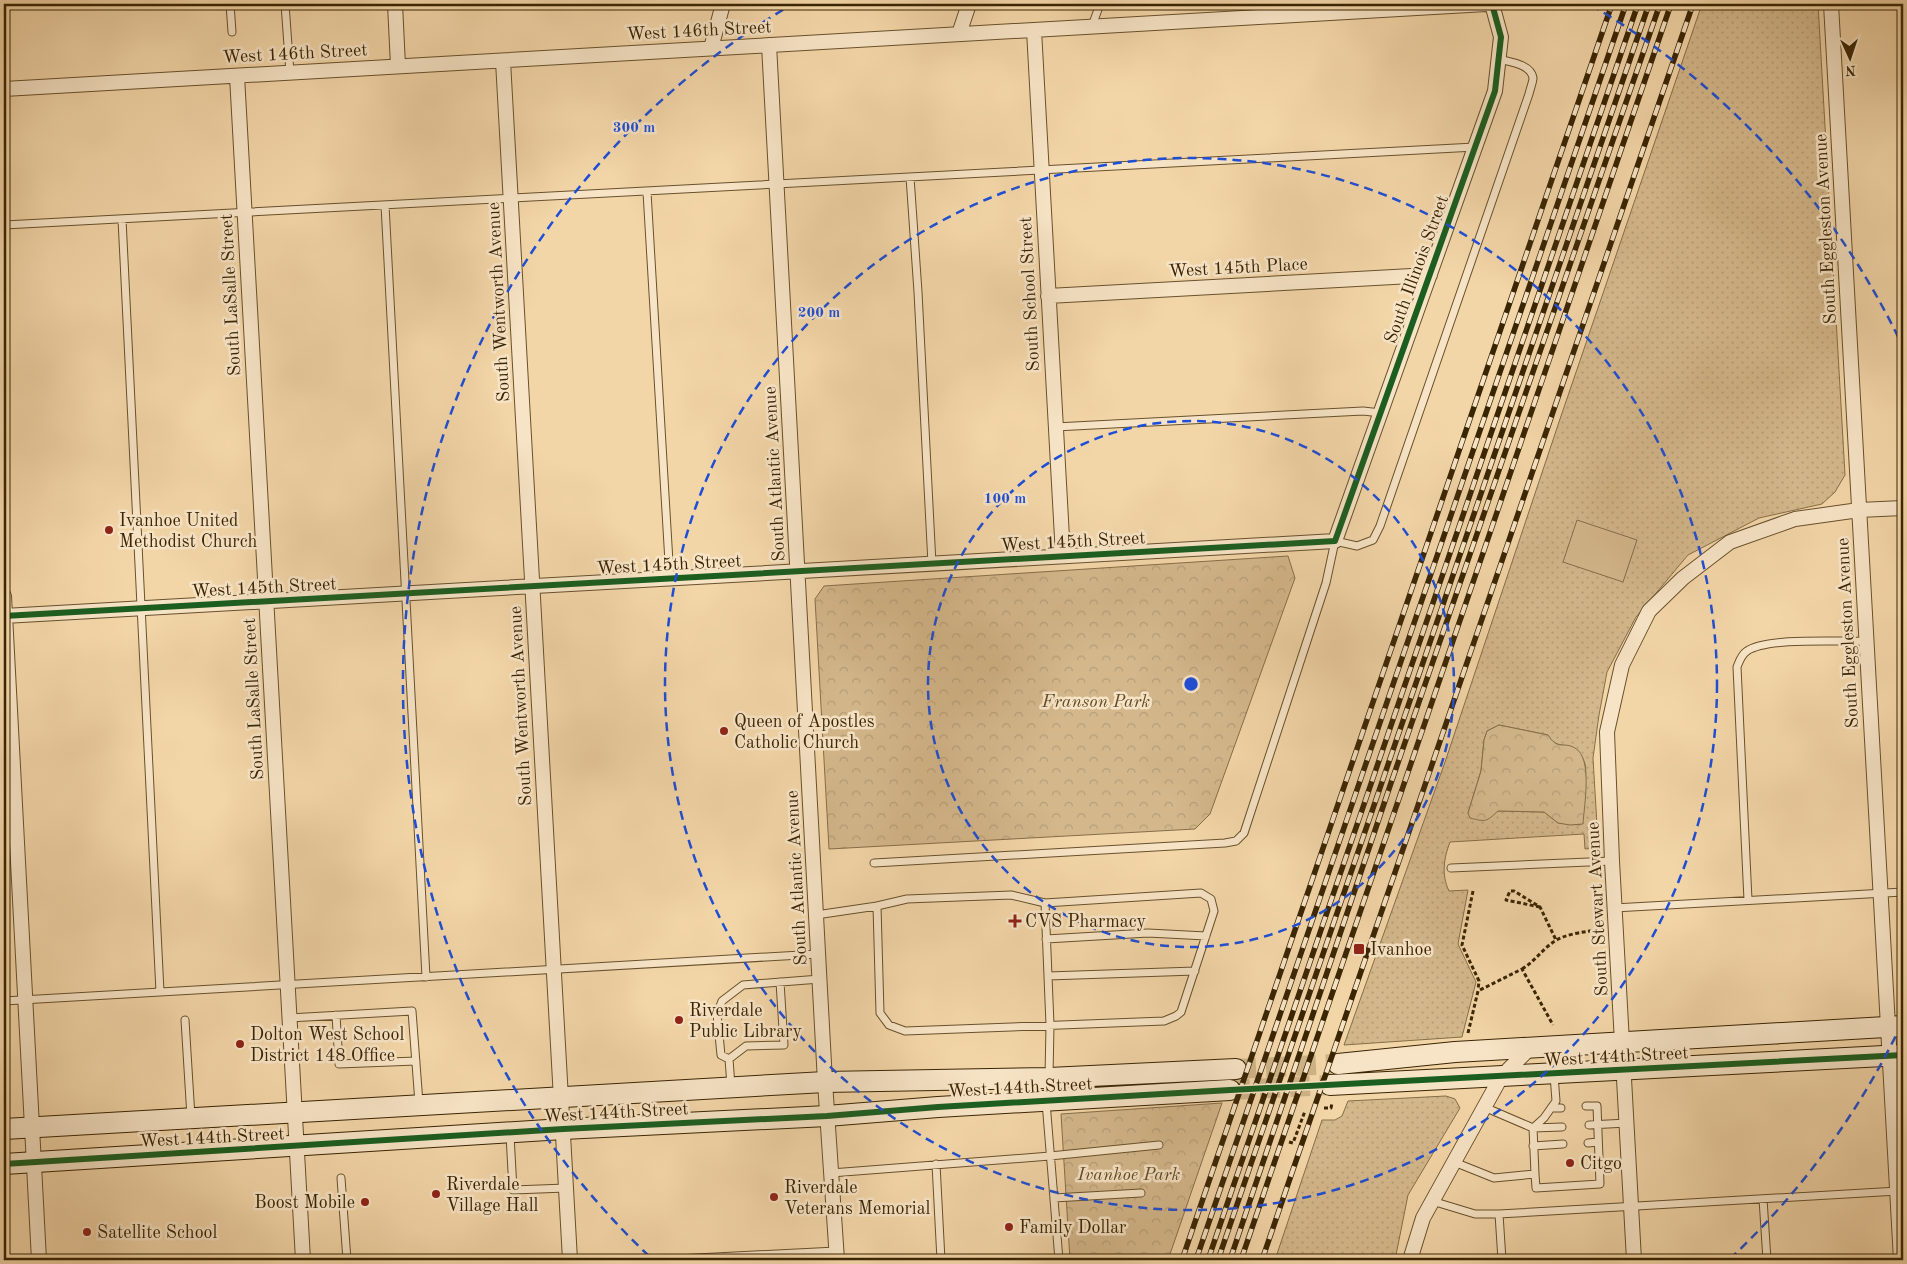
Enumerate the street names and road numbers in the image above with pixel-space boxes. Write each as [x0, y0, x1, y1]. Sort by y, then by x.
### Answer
street label: West 146th Street [626, 18, 772, 44]
street label: West 146th Street [222, 41, 368, 67]
street label: South Eggleston Avenue [1812, 133, 1840, 325]
street label: South Illinois Street [1382, 193, 1452, 346]
street label: South Wentworth Avenue [485, 201, 513, 402]
street label: South LaSalle Street [218, 213, 244, 377]
street label: South School Street [1017, 216, 1043, 372]
street label: West 145th Place [1168, 255, 1308, 281]
street label: South Atlantic Avenue [761, 386, 789, 562]
street label: West 145th Street [1000, 529, 1146, 555]
street label: South Eggleston Avenue [1834, 537, 1862, 729]
street label: West 145th Street [596, 552, 742, 578]
street label: West 145th Street [191, 575, 337, 601]
street label: South Wentworth Avenue [507, 605, 535, 806]
street label: South LaSalle Street [241, 617, 267, 781]
street label: South Atlantic Avenue [783, 790, 811, 966]
street label: South Stewart Avenue [1584, 821, 1612, 997]
street label: West 144th Street [1543, 1044, 1689, 1070]
street label: West 144th Street [947, 1075, 1093, 1101]
street label: West 144th Street [543, 1100, 689, 1126]
street label: West 144th Street [139, 1125, 285, 1151]

